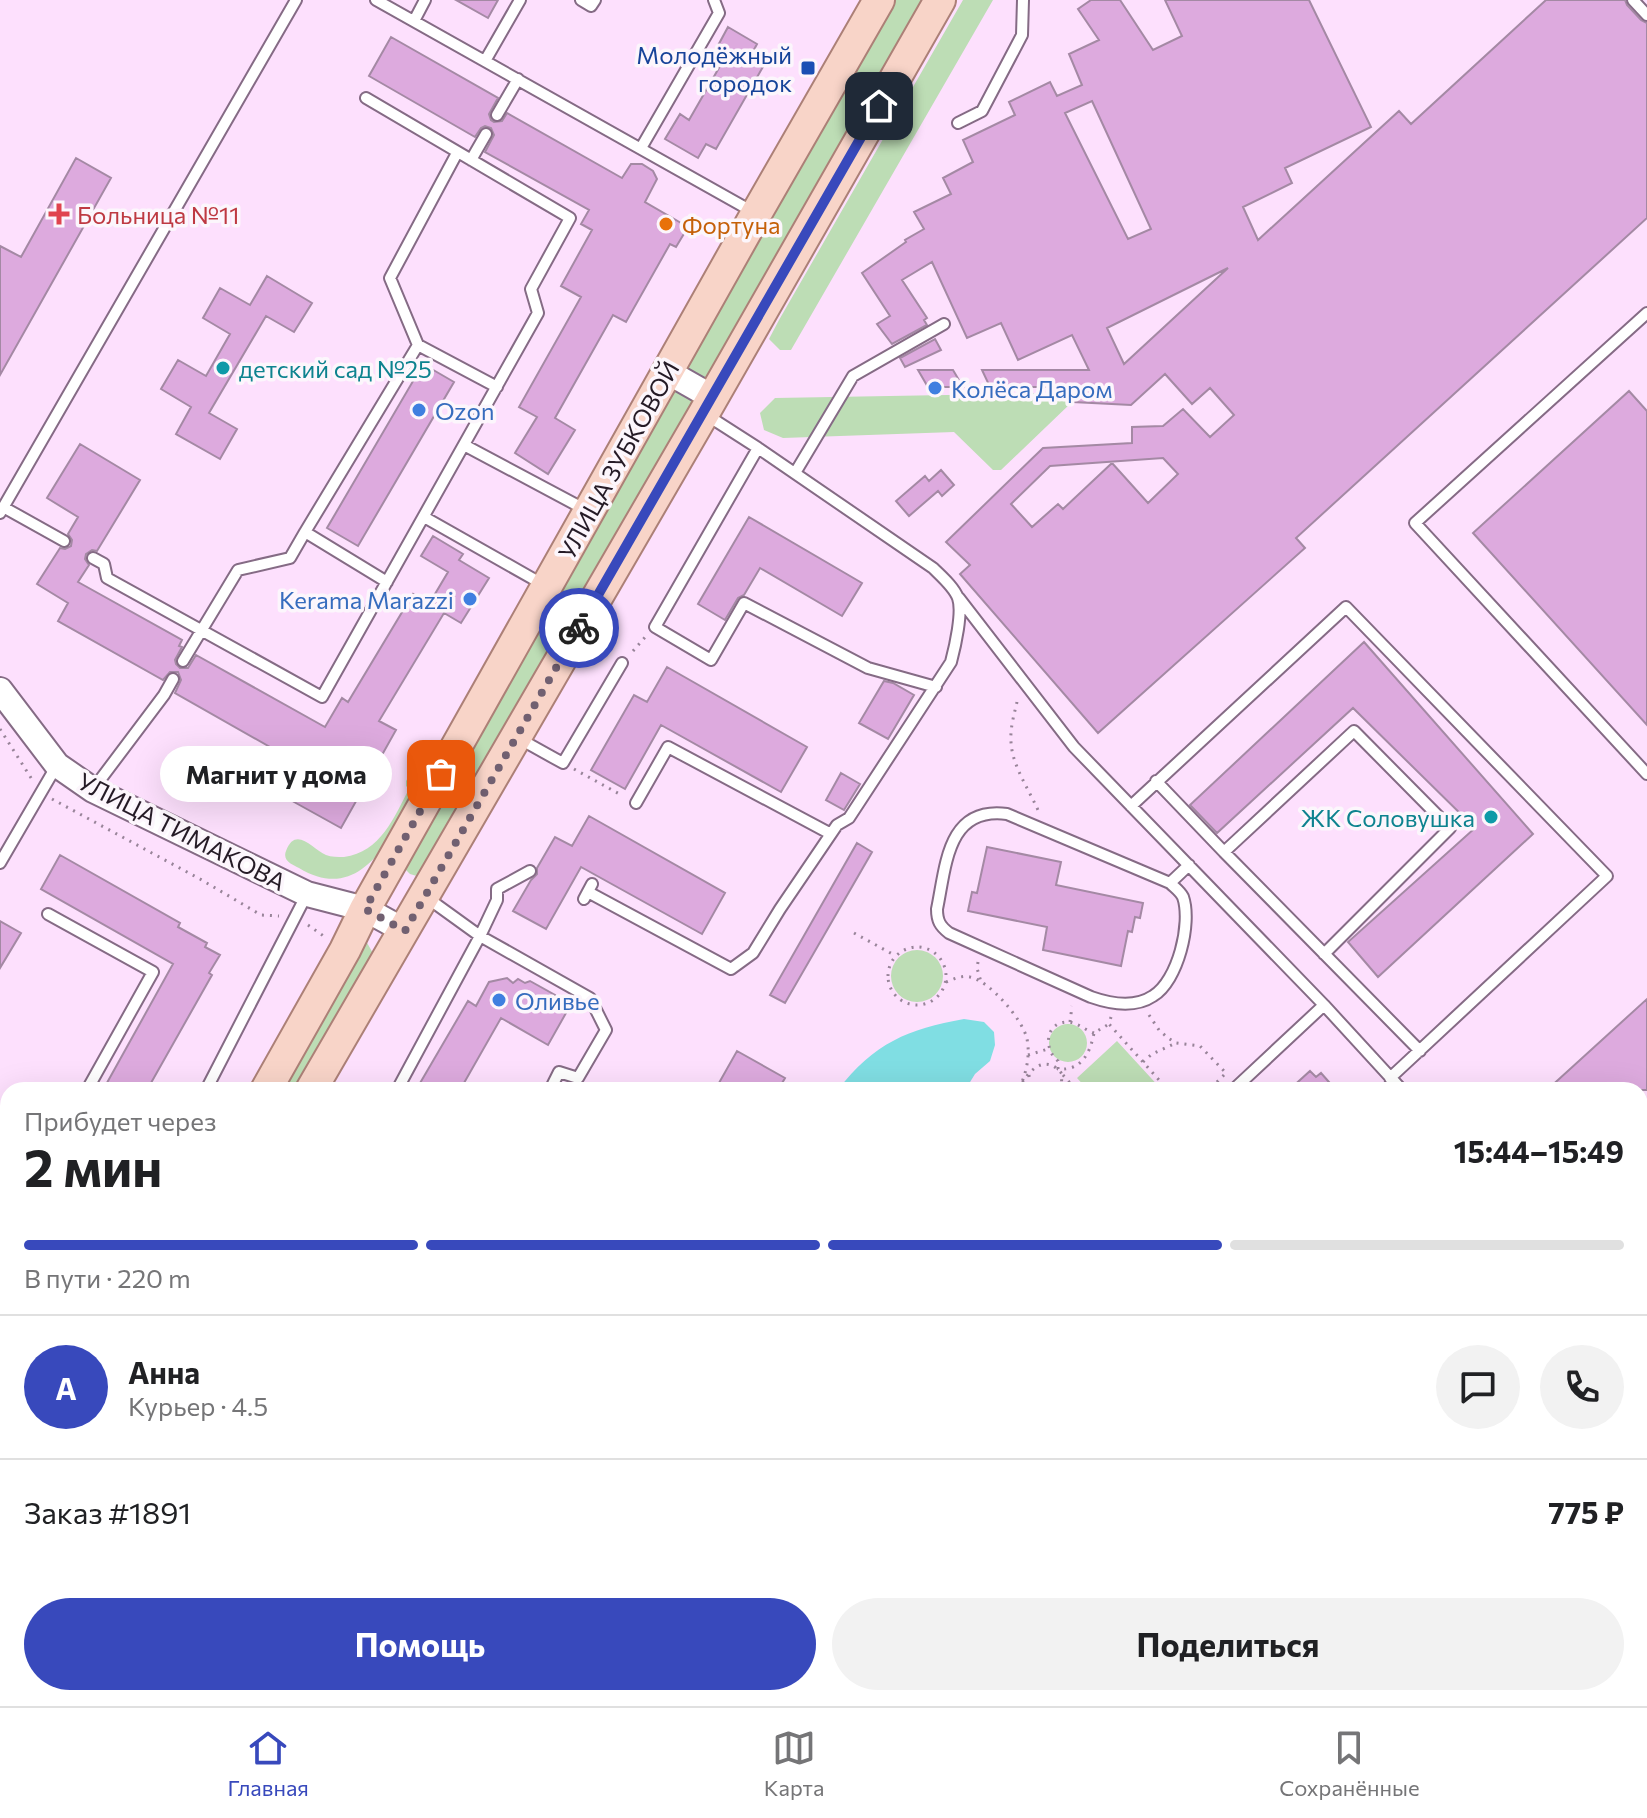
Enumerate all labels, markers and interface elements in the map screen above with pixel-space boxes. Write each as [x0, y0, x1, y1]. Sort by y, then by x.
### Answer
place label: Молодёжный городок [636, 40, 792, 97]
marker: Молодёжный городок [799, 59, 817, 77]
pin [845, 72, 913, 140]
icon: home [857, 84, 901, 128]
place label: Больница №11 [77, 200, 239, 229]
marker: Больница №11 [48, 203, 70, 225]
place label: Фортуна [682, 210, 781, 239]
marker: Фортуна [657, 215, 675, 233]
place label: детский сад №25 [239, 354, 432, 383]
street label: УЛИЦА ЗУБКОВОЙ [551, 356, 685, 564]
marker: детский сад №25 [214, 359, 232, 377]
place label: Колёса Даром [951, 374, 1113, 403]
marker: Колёса Даром [926, 379, 944, 397]
place label: Ozon [435, 396, 495, 425]
marker: Ozon [410, 401, 428, 419]
place label: Kerama Marazzi [279, 585, 454, 614]
courier [539, 588, 619, 668]
marker: Kerama Marazzi [461, 590, 479, 608]
icon: bike [557, 606, 601, 650]
pin [407, 740, 475, 808]
callout: Магнит у дома [161, 746, 393, 802]
icon: bag [419, 752, 463, 796]
text: Магнит у дома [186, 758, 366, 789]
street label: УЛИЦА ТИМАКОВА [73, 766, 291, 896]
place label: ЖК Соловушка [1300, 803, 1475, 832]
marker: ЖК Соловушка [1482, 808, 1500, 826]
place label: Оливье [515, 986, 600, 1015]
marker: Оливье [490, 991, 508, 1009]
text: Прибудет через [24, 1105, 217, 1136]
text: 15:44–15:49 [1454, 1132, 1624, 1169]
text: 2 мин [24, 1134, 162, 1198]
text: В пути · 220 m [24, 1262, 191, 1293]
button: chat [1436, 1345, 1520, 1429]
button: phone [1540, 1345, 1624, 1429]
text: Анна [128, 1353, 200, 1390]
text: А [55, 1369, 77, 1406]
text: Курьер · 4.5 [128, 1390, 268, 1421]
text: Заказ #1891 [24, 1493, 191, 1530]
text: 775 ₽ [1548, 1493, 1624, 1530]
button: Помощь [24, 1598, 816, 1690]
button: Поделиться [832, 1598, 1624, 1690]
tab: Главная [227, 1726, 309, 1801]
tab: Карта [764, 1726, 824, 1801]
tab: Сохранённые [1279, 1726, 1420, 1801]

